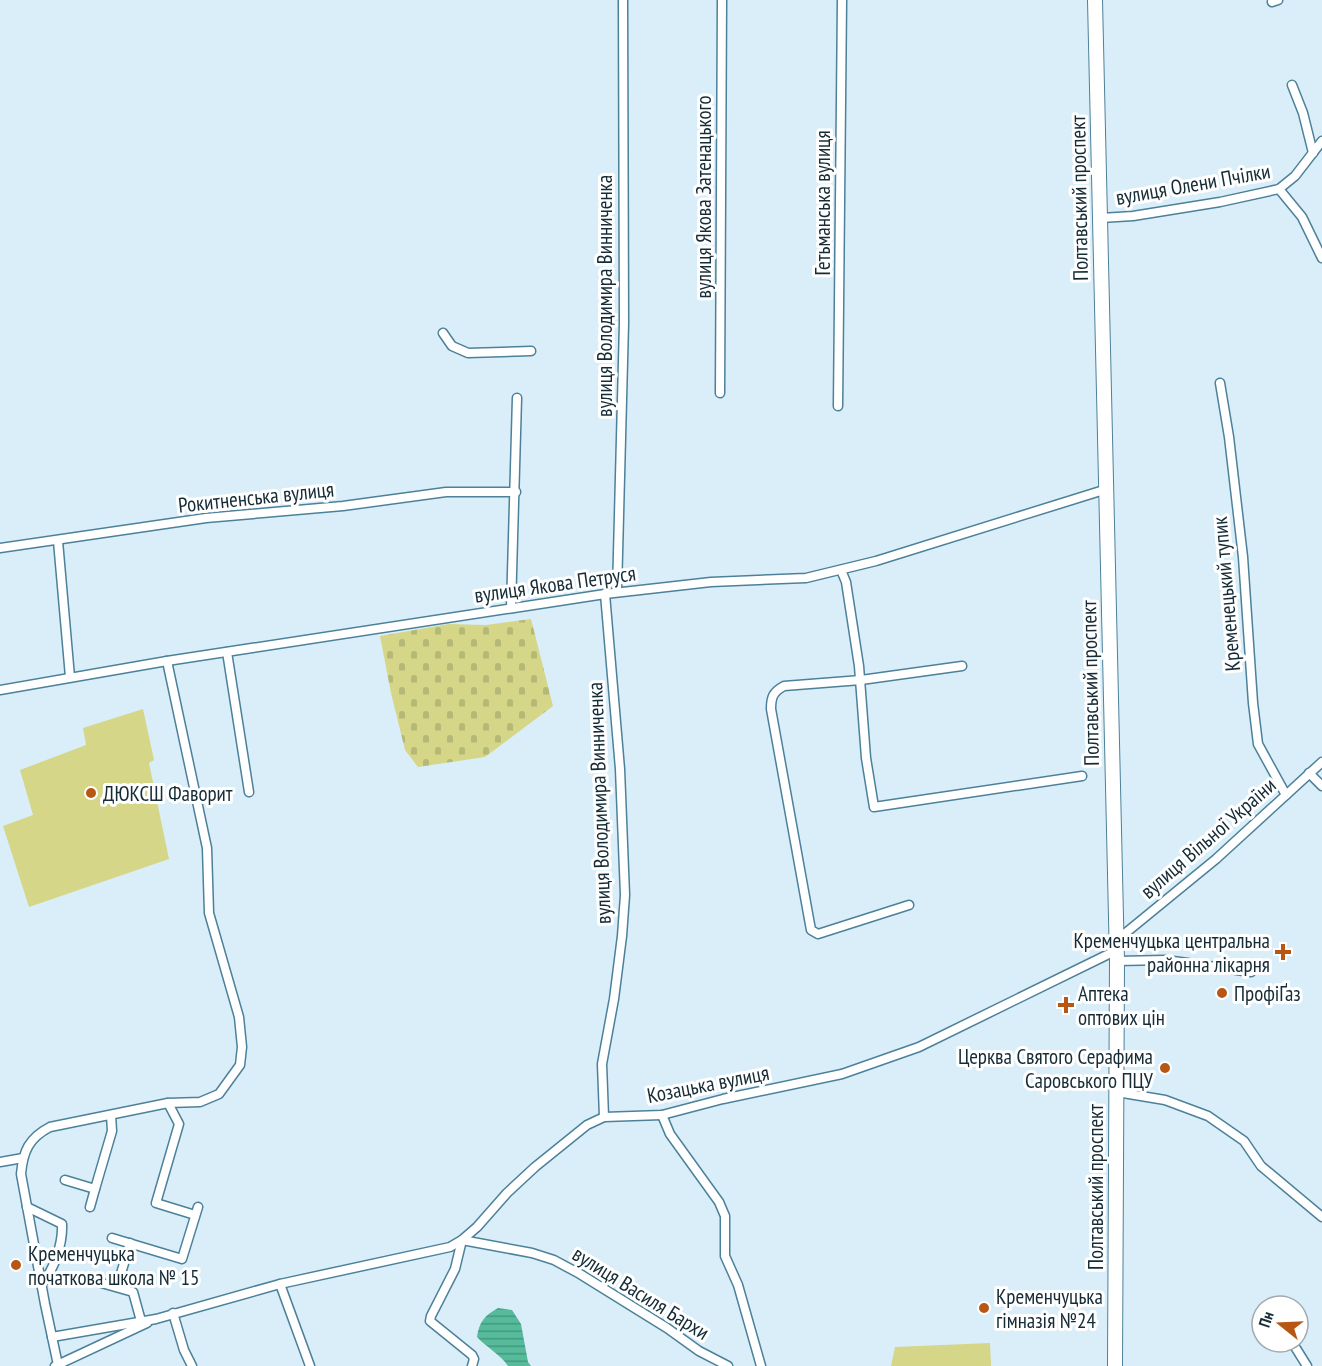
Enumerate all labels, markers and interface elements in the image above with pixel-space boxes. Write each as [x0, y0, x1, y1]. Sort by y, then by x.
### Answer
street label: вулиця Якова Затенацького [690, 95, 717, 299]
street label: Полтавський проспект [1064, 115, 1094, 281]
street label: Гетьманська вулиця [809, 130, 836, 276]
street label: вулиця Олени Пчілки [1114, 157, 1272, 211]
street label: вулиця Володимира Винниченка [591, 175, 618, 417]
street label: Рокитненська вулиця [177, 475, 335, 519]
street label: Кременецький тупик [1206, 516, 1246, 672]
street label: вулиця Якова Петруся [473, 559, 637, 609]
street label: Полтавський проспект [1075, 600, 1105, 766]
street label: вулиця Володимира Винниченка [581, 682, 617, 924]
street label: вулиця Вільної України [1135, 772, 1281, 904]
place label: ДЮКСШ Фаворит [103, 780, 233, 807]
marker: ДЮКСШ Фаворит [84, 786, 98, 800]
place label: Кременчуцька центральна районна лікарня [1073, 927, 1270, 978]
marker: Кременчуцька центральна районна лікарня [1274, 943, 1292, 961]
place label: Аптека оптових цін [1078, 980, 1165, 1031]
place label: ПрофіҐаз [1234, 980, 1301, 1007]
marker: ПрофіҐаз [1215, 986, 1229, 1000]
marker: Аптека оптових цін [1059, 998, 1073, 1012]
place label: Церква Святого Серафима Саровського ПЦУ [958, 1043, 1154, 1094]
street label: Козацька вулиця [645, 1059, 771, 1109]
marker: Церква Святого Серафима Саровського ПЦУ [1158, 1061, 1172, 1075]
street label: Полтавський проспект [1082, 1104, 1109, 1270]
place label: Кременчуцька початкова школа № 15 [28, 1240, 199, 1291]
street label: вулиця Василя Бархи [568, 1240, 714, 1346]
marker: Кременчуцька початкова школа № 15 [9, 1258, 23, 1272]
place label: Кременчуцька гімназія №24 [996, 1283, 1103, 1334]
north arrow [1250, 1294, 1310, 1354]
marker: Кременчуцька гімназія №24 [977, 1301, 991, 1315]
text: Пн [1254, 1309, 1278, 1330]

